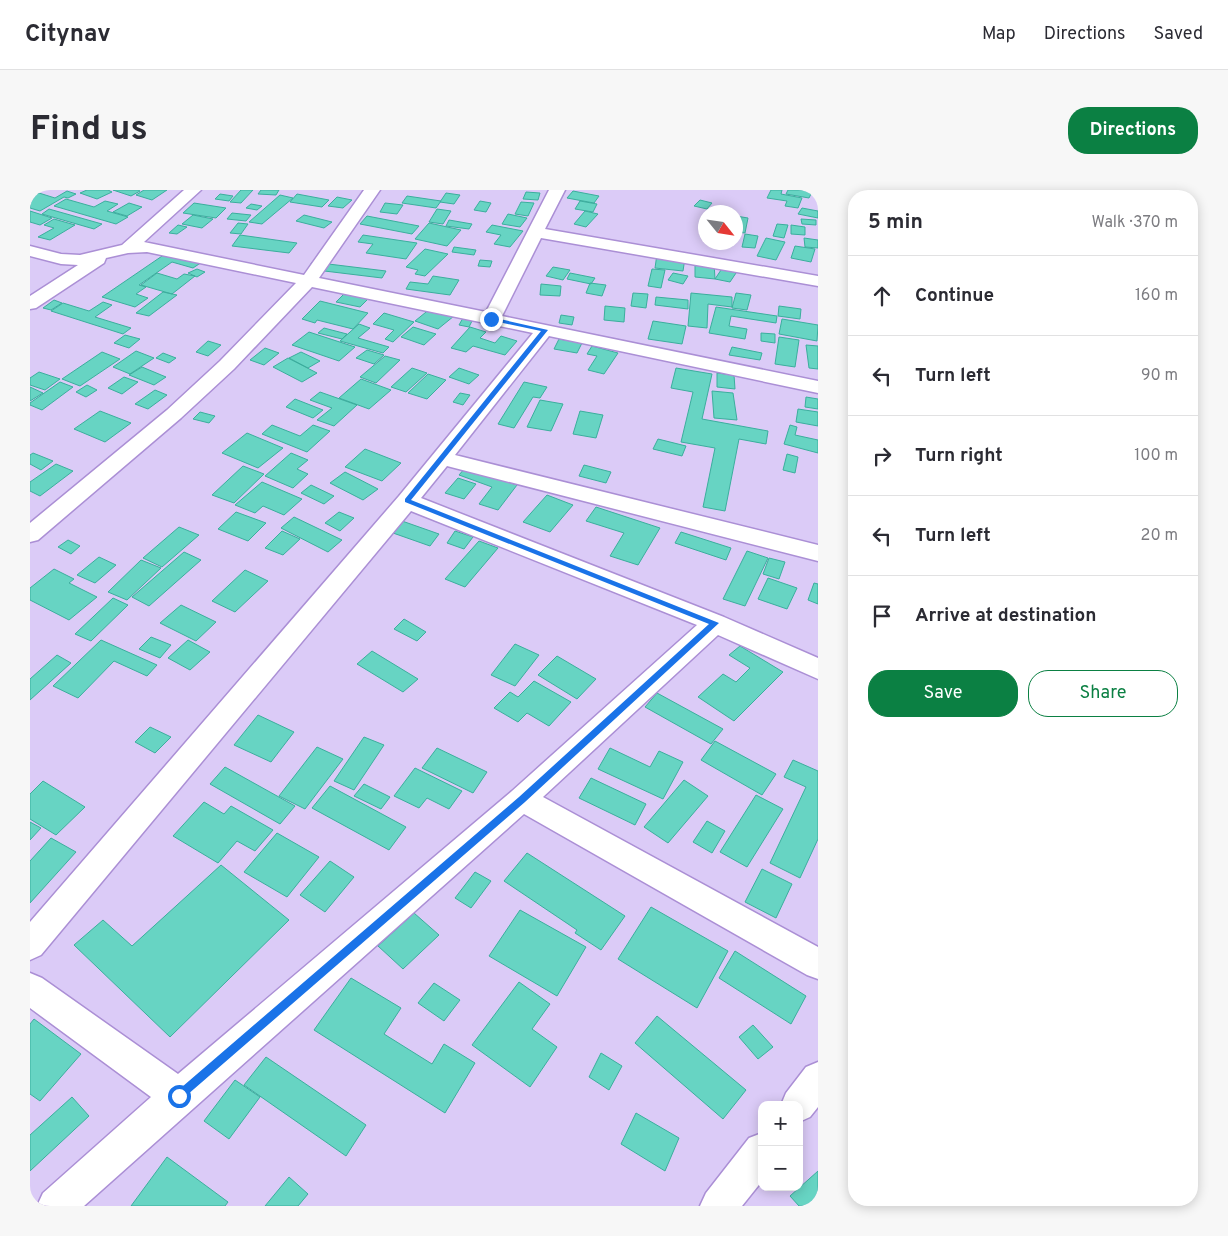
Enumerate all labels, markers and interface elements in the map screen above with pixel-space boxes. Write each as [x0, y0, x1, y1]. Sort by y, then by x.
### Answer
text: Citynav [25, 20, 111, 50]
text: Map [982, 23, 1016, 46]
text: Directions [1044, 23, 1126, 46]
text: Saved [1154, 23, 1203, 46]
button: Directions [1068, 107, 1198, 154]
text: Find us [30, 108, 148, 152]
north arrow [698, 205, 743, 250]
text: 5 min [868, 209, 923, 236]
text: Walk · 370 m [1091, 213, 1178, 233]
icon: ahead [868, 282, 896, 310]
text: Continue [915, 284, 994, 308]
text: 160 m [1135, 286, 1178, 306]
route end [480, 308, 503, 331]
icon: left [868, 362, 896, 390]
text: Turn left [915, 364, 991, 388]
text: 90 m [1141, 366, 1178, 386]
icon: right [868, 442, 896, 470]
text: Turn right [915, 444, 1003, 468]
text: 100 m [1134, 446, 1178, 466]
icon: left [868, 522, 896, 550]
text: Turn left [915, 524, 991, 548]
text: 20 m [1141, 526, 1178, 546]
icon: arrive [868, 602, 896, 630]
text: Arrive at destination [915, 604, 1096, 628]
button: Save [868, 670, 1018, 717]
button: Share [1028, 670, 1178, 717]
route start [168, 1085, 191, 1108]
map controls [758, 1101, 803, 1191]
button: + [758, 1101, 803, 1146]
button: − [758, 1146, 803, 1191]

